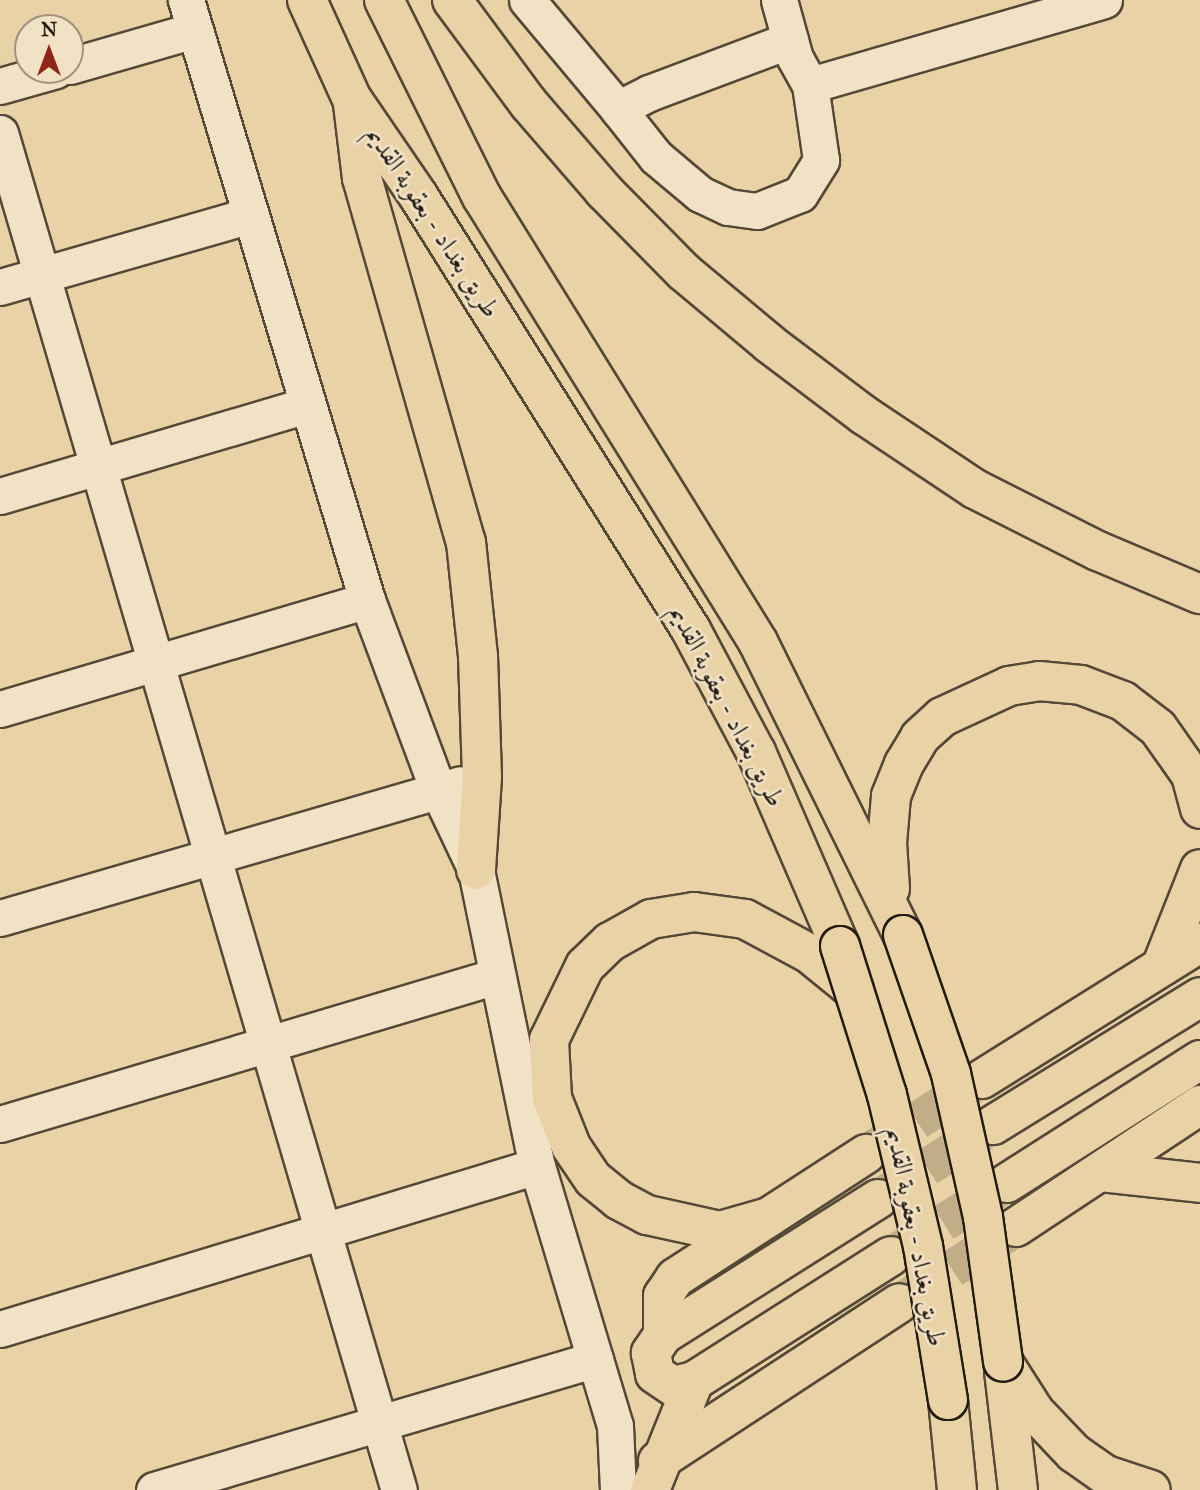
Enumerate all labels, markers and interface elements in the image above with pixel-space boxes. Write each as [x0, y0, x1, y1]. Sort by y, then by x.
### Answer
north arrow [14, 14, 84, 84]
text: N [41, 18, 57, 41]
street label: طريق بغداد - بعقوبة القديم [359, 120, 507, 324]
street label: طريق بغداد - بعقوبة القديم [663, 600, 791, 812]
street label: طريق بغداد - بعقوبة القديم [879, 1125, 953, 1349]

